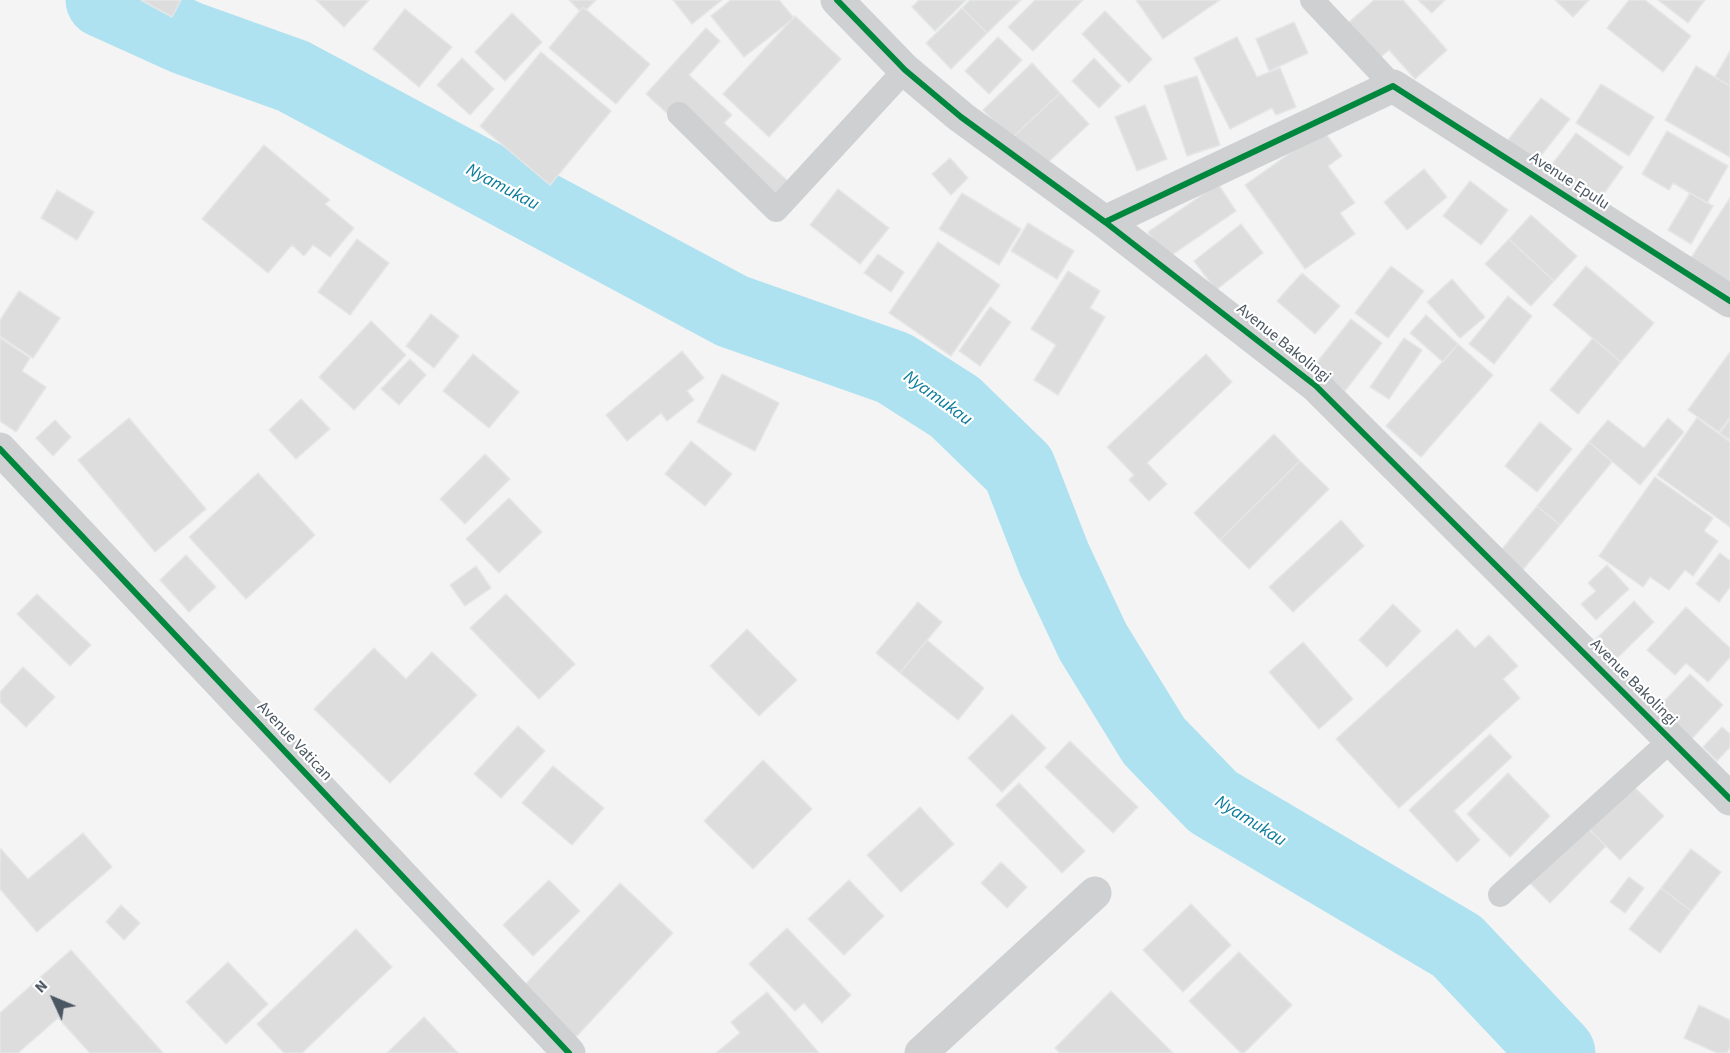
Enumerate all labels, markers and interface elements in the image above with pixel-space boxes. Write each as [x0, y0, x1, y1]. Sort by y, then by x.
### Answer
street label: Avenue Epulu [1525, 149, 1613, 215]
water label: Nyamukau [462, 160, 542, 216]
street label: Avenue Bakolingi [1232, 300, 1334, 388]
water label: Nyamukau [898, 367, 976, 431]
street label: Avenue Bakolingi [1586, 636, 1680, 730]
street label: Avenue Vatican [252, 698, 336, 786]
water label: Nyamukau [1210, 792, 1290, 852]
north arrow [24, 969, 84, 1029]
text: N [29, 975, 53, 998]

